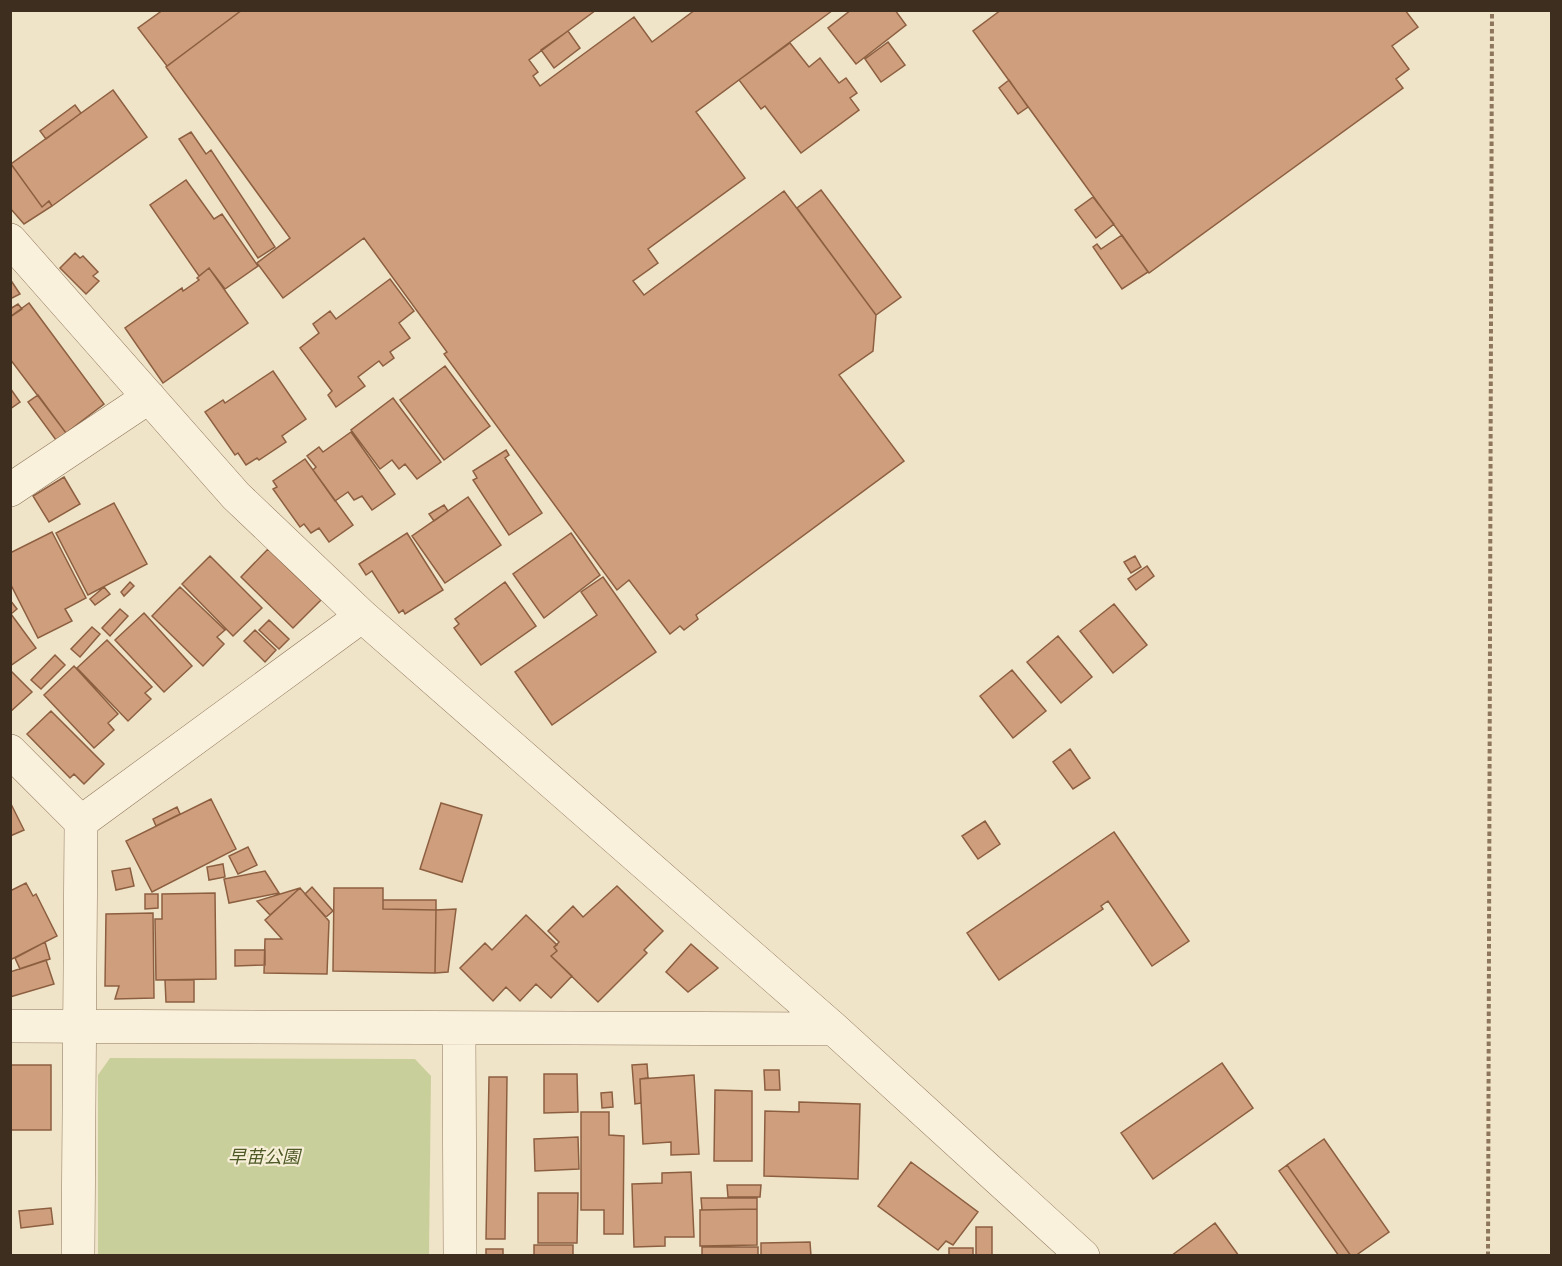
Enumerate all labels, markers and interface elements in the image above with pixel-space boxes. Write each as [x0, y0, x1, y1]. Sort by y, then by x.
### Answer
park label: 早苗公園 [228, 1144, 303, 1168]

